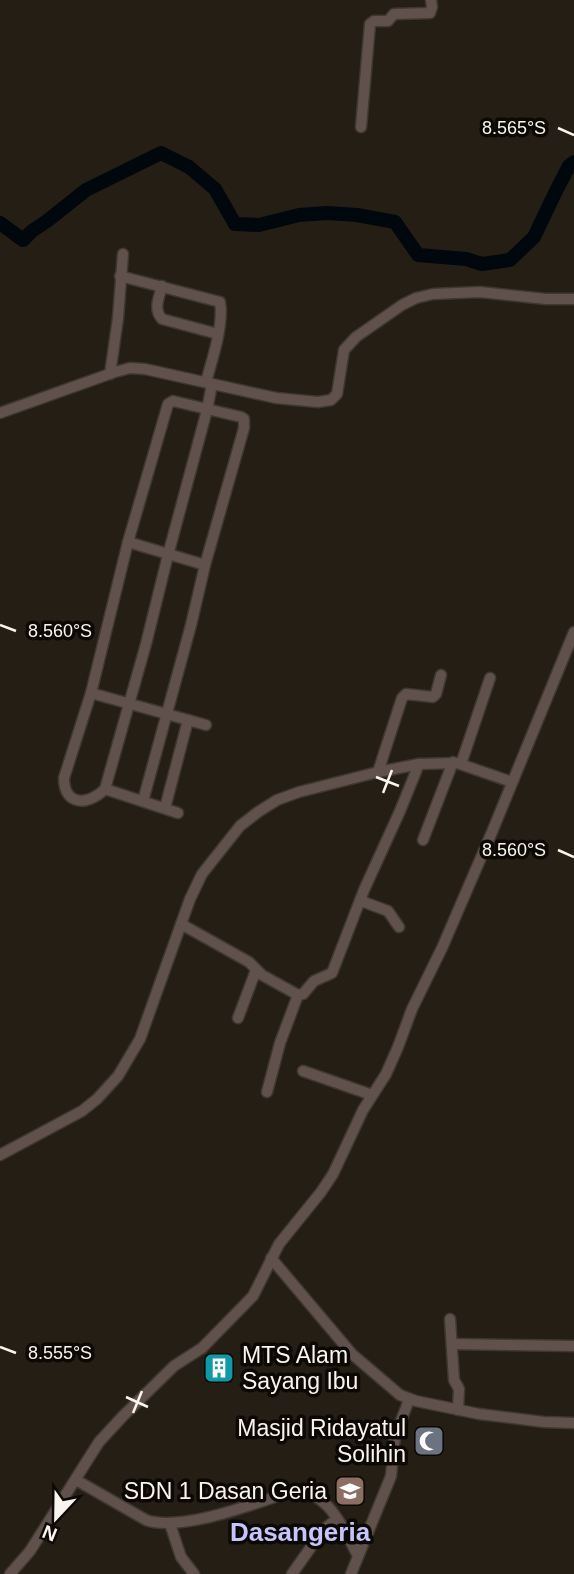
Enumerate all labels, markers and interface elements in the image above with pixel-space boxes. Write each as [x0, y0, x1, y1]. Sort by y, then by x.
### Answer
text: 8.565°S [482, 118, 546, 138]
text: 8.560°S [28, 621, 92, 641]
text: 8.560°S [482, 840, 546, 860]
place label: MTS Alam Sayang Ibu [242, 1342, 358, 1394]
text: 8.555°S [28, 1343, 92, 1363]
building icon: MTS Alam Sayang Ibu [202, 1351, 236, 1385]
place label: Masjid Ridayatul Solihin [237, 1415, 406, 1467]
mosque icon: Masjid Ridayatul Solihin [412, 1424, 446, 1458]
school or university icon: SDN 1 Dasan Geria [333, 1474, 367, 1508]
place label: SDN 1 Dasan Geria [124, 1478, 327, 1504]
north arrow [21, 1483, 91, 1553]
district label: Dasangeria [230, 1517, 371, 1547]
text: N [40, 1521, 60, 1546]

